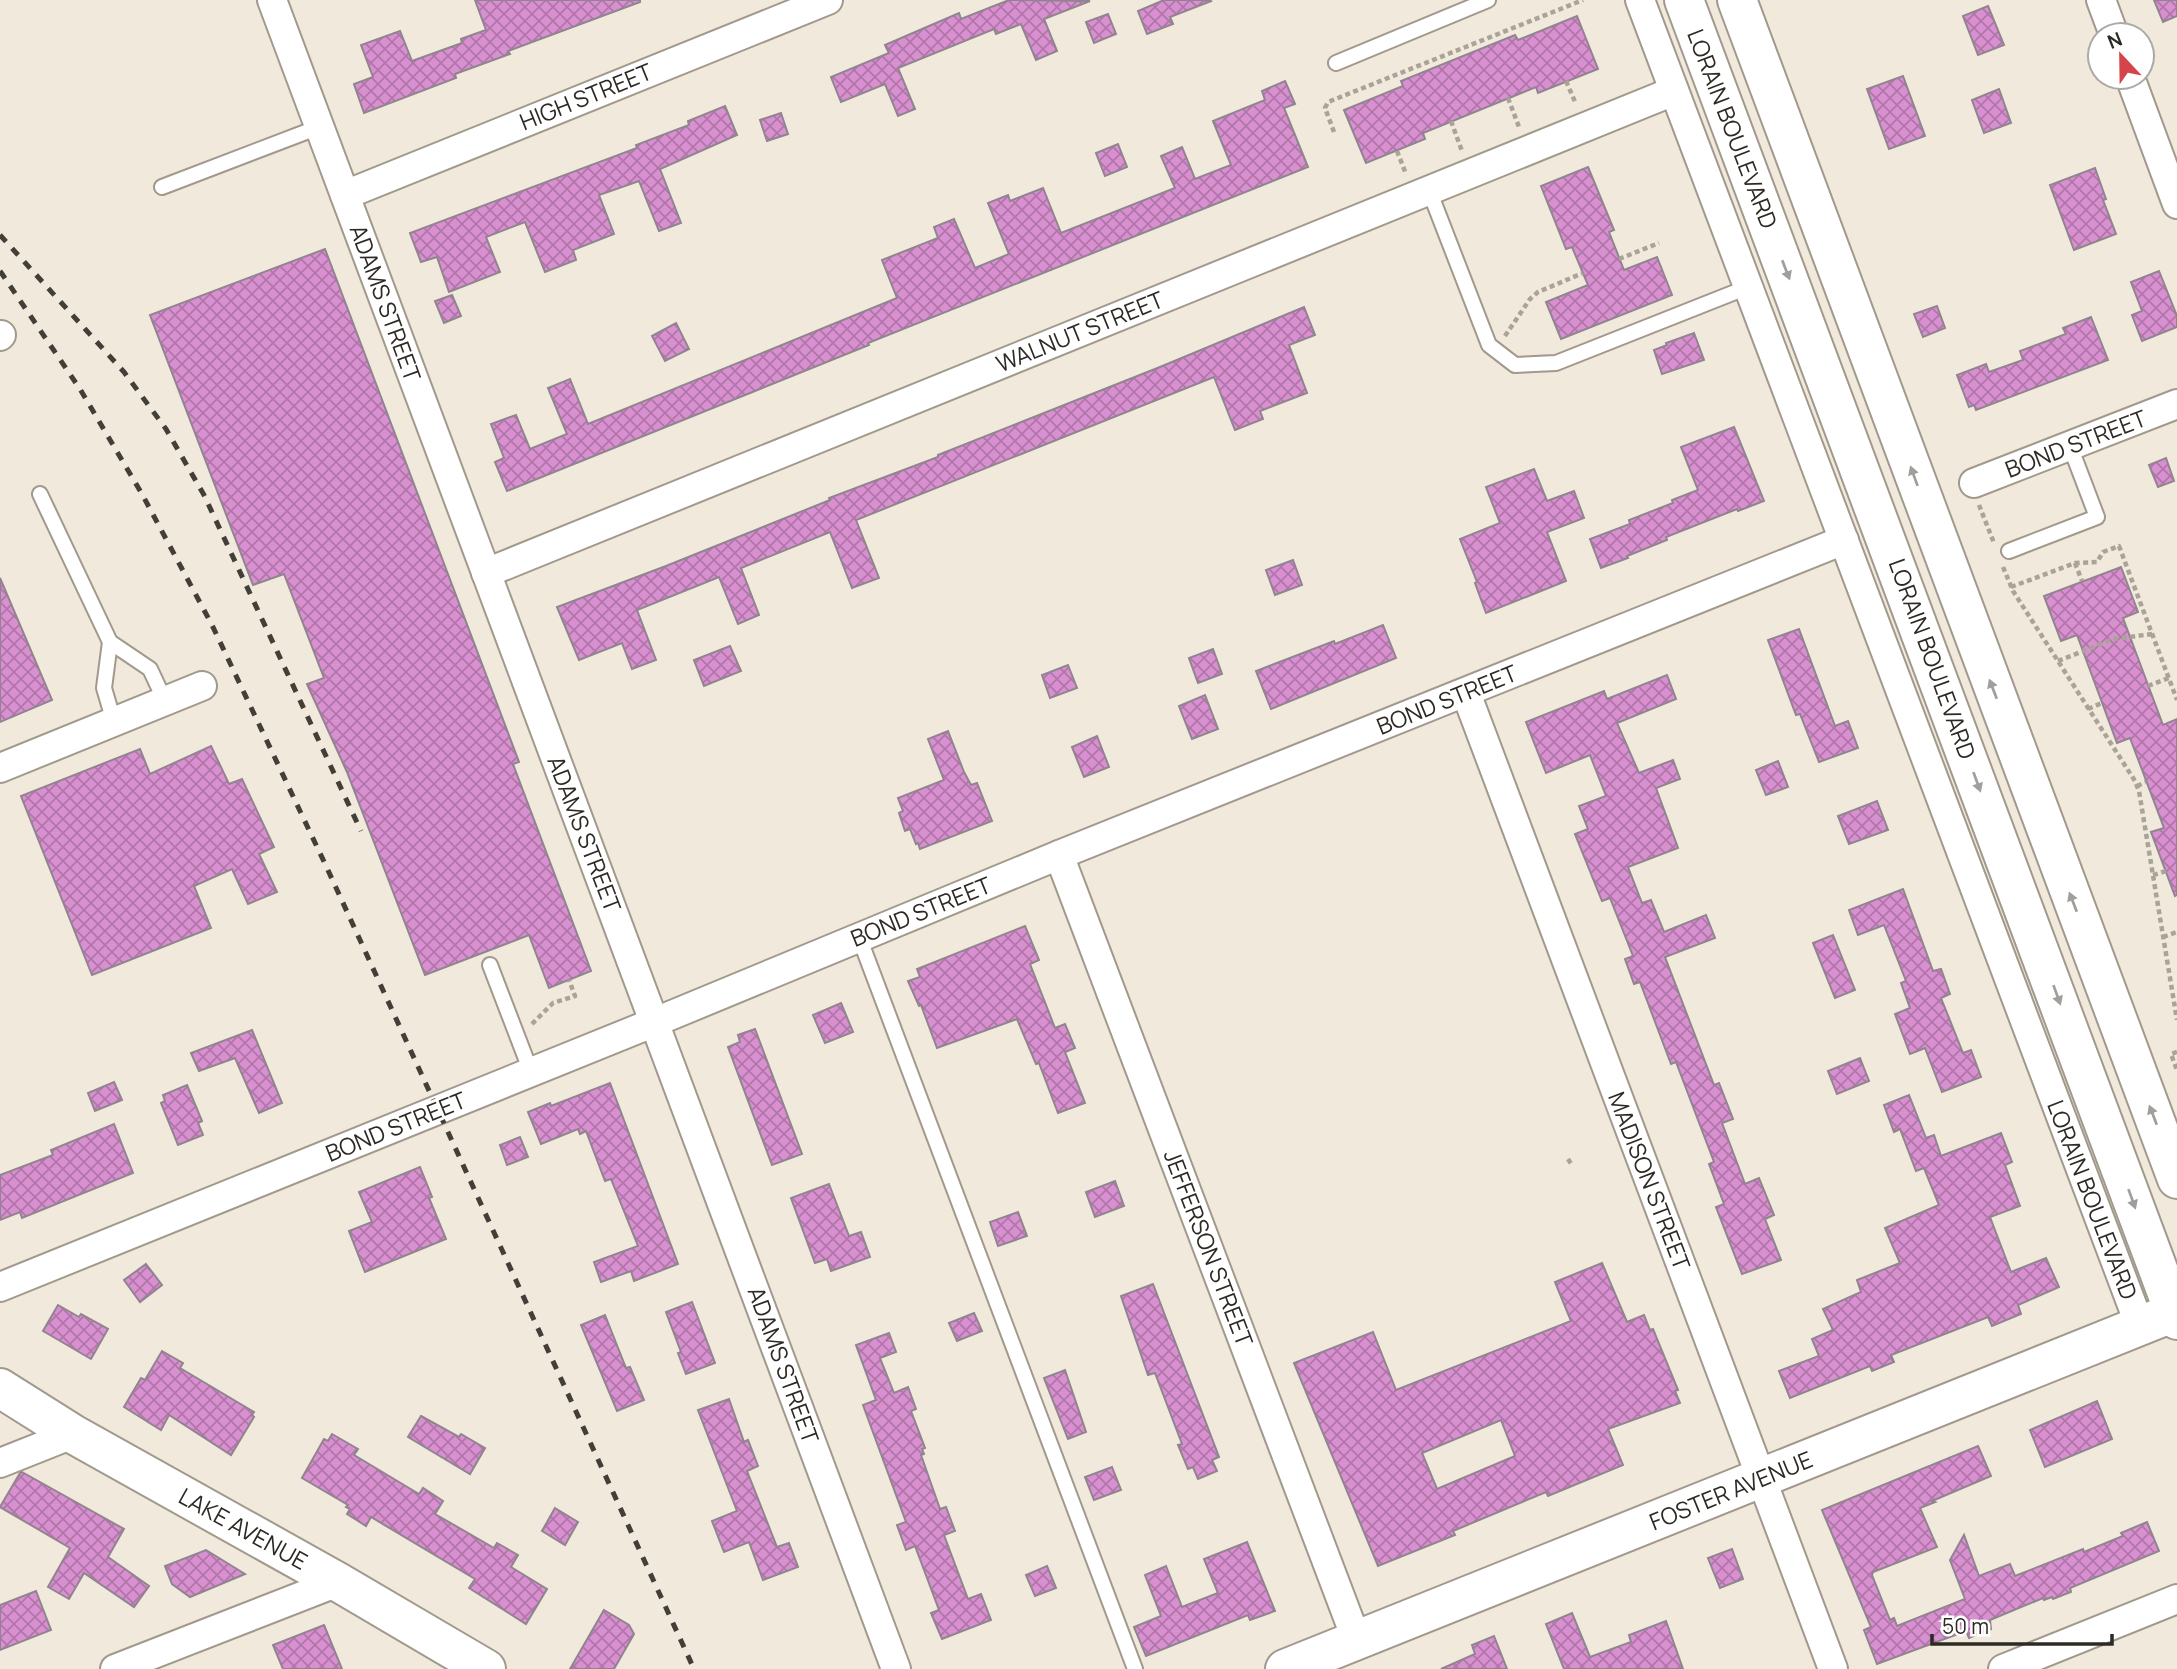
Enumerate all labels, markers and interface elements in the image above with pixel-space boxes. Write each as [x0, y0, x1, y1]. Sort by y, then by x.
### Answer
north arrow [2086, 21, 2156, 91]
street label: LORAIN BOULEVARD [1680, 24, 1786, 233]
text: N [2103, 26, 2126, 55]
street label: HIGH STREET [515, 55, 657, 137]
street label: ADAMS STREET [343, 220, 429, 386]
one-way arrow [1780, 260, 1791, 281]
street label: WALNUT STREET [991, 283, 1168, 379]
street label: BOND STREET [2000, 401, 2151, 485]
one-way arrow [1908, 465, 1919, 486]
street label: LORAIN BOULEVARD [1882, 554, 1984, 763]
street label: BOND STREET [1372, 656, 1522, 742]
one-way arrow [1988, 678, 1999, 699]
street label: ADAMS STREET [541, 751, 629, 916]
one-way arrow [1972, 771, 1983, 792]
street label: BOND STREET [846, 868, 996, 954]
one-way arrow [2067, 891, 2078, 912]
one-way arrow [2051, 984, 2062, 1005]
street label: BOND STREET [321, 1083, 471, 1169]
street label: MADISON STREET [1601, 1087, 1699, 1274]
street label: LORAIN BOULEVARD [2040, 1095, 2146, 1304]
one-way arrow [2147, 1104, 2158, 1125]
street label: JEFFERSON STREET [1157, 1145, 1261, 1351]
one-way arrow [2127, 1189, 2138, 1210]
street label: ADAMS STREET [741, 1282, 827, 1448]
street label: FOSTER AVENUE [1644, 1443, 1817, 1537]
street label: LAKE AVENUE [173, 1480, 314, 1577]
scale bar [1932, 1602, 2112, 1646]
text: 50 m [1942, 1612, 1989, 1640]

